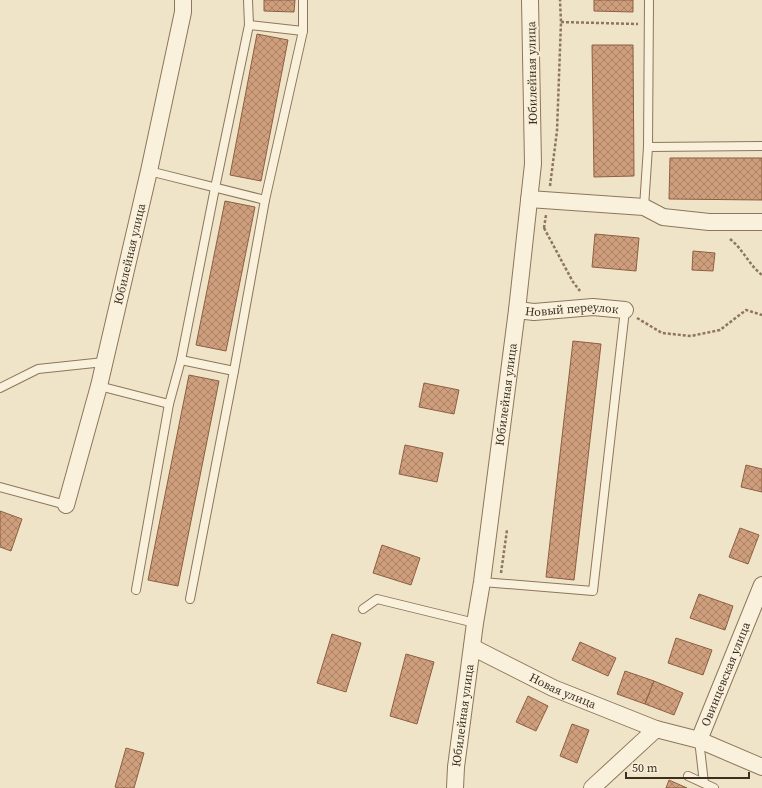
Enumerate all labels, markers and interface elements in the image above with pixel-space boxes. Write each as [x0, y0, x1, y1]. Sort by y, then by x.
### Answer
street label: Юбилейная улица [523, 20, 541, 125]
street label: Юбилейная улица [110, 201, 149, 306]
street label: Новый переулок [524, 299, 619, 320]
street label: Юбилейная улица [492, 341, 521, 447]
street label: Овинцевская улица [697, 619, 754, 729]
street label: Юбилейная улица [448, 662, 478, 768]
street label: Новая улица [527, 669, 599, 713]
scale bar [626, 754, 749, 780]
text: 50 m [632, 760, 658, 776]

